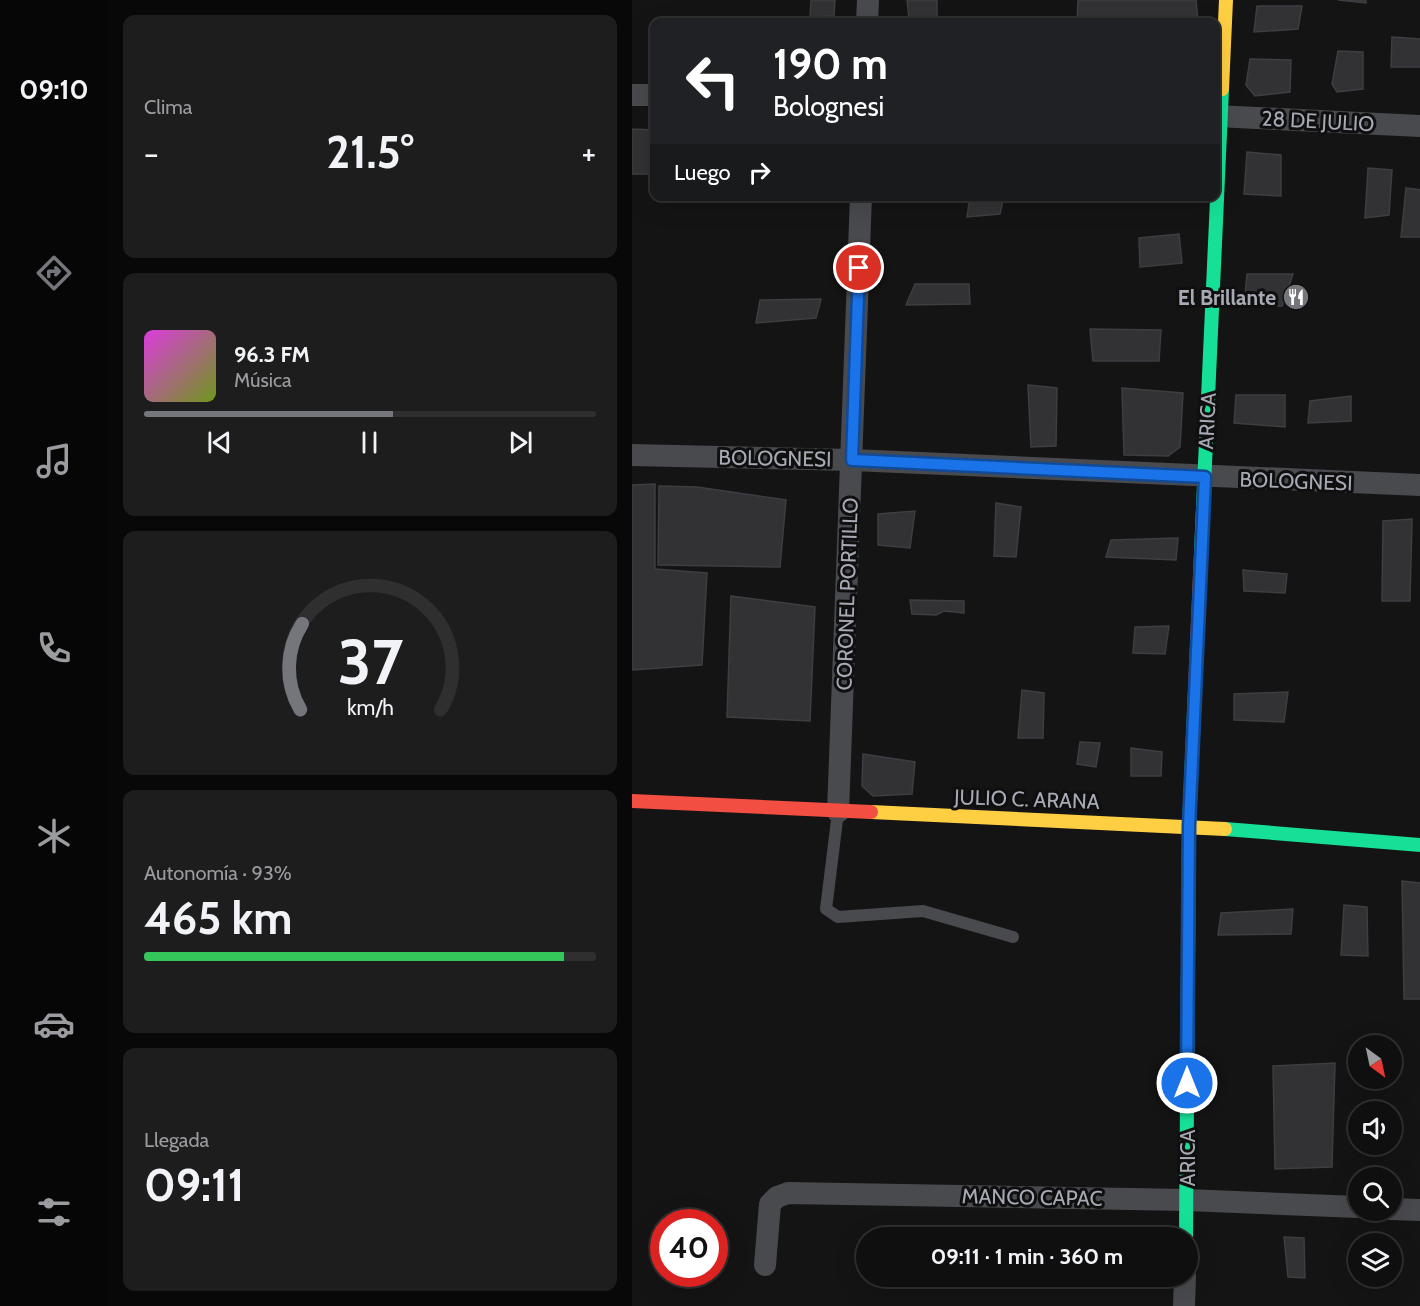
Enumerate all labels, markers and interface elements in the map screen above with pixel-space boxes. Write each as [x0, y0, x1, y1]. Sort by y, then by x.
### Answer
text: 190 m [773, 38, 888, 90]
icon: left [674, 42, 752, 120]
text: 09:10 [19, 73, 89, 106]
text: Bolognesi [773, 90, 884, 123]
text: Clima [144, 95, 192, 119]
street label: 28 DE JULIO [1261, 106, 1375, 136]
text: 21.5° [326, 125, 414, 179]
text: − [144, 133, 159, 173]
text: + [581, 133, 596, 173]
icon: right [743, 156, 776, 189]
text: Luego [674, 159, 731, 186]
pin [833, 242, 884, 293]
icon: arrive [842, 251, 875, 284]
icon: directions [33, 252, 75, 294]
restaurant icon: El Brillante [1281, 282, 1311, 312]
place label: El Brillante [1178, 285, 1276, 310]
text: 96.3 FM [234, 341, 310, 368]
text: Música [234, 368, 292, 392]
street label: ARICA [1193, 392, 1221, 450]
icon: previous [203, 426, 236, 459]
icon: pause [353, 426, 386, 459]
icon: next [504, 426, 537, 459]
icon: music [33, 440, 75, 482]
street label: BOLOGNESI [718, 445, 832, 471]
street label: BOLOGNESI [1239, 467, 1353, 495]
street label: CORONEL PORTILLO [831, 497, 863, 691]
text: 37 [337, 624, 403, 700]
icon: phone [33, 627, 75, 669]
text: km/h [347, 694, 393, 720]
street label: JULIO C. ARANA [953, 784, 1100, 814]
icon: climate [33, 815, 75, 857]
text: Autonomía · 93% [144, 861, 292, 885]
text: 465 km [144, 891, 292, 945]
icon: car [33, 1003, 75, 1045]
north arrow [1348, 1035, 1402, 1089]
map controls [1348, 1035, 1402, 1287]
position arrow [1155, 1051, 1219, 1115]
button: sound [1348, 1101, 1402, 1155]
text: Llegada [144, 1128, 209, 1152]
street label: ARICA [1175, 1130, 1200, 1186]
text: 09:11 [144, 1158, 244, 1212]
button: search [1348, 1167, 1402, 1221]
street label: MANCO CAPAC [961, 1183, 1103, 1211]
icon: filters [33, 1191, 75, 1233]
speed limit sign: 40 [650, 1209, 728, 1287]
button: layers [1348, 1233, 1402, 1287]
text: 09:11 · 1 min · 360 m [931, 1243, 1123, 1270]

